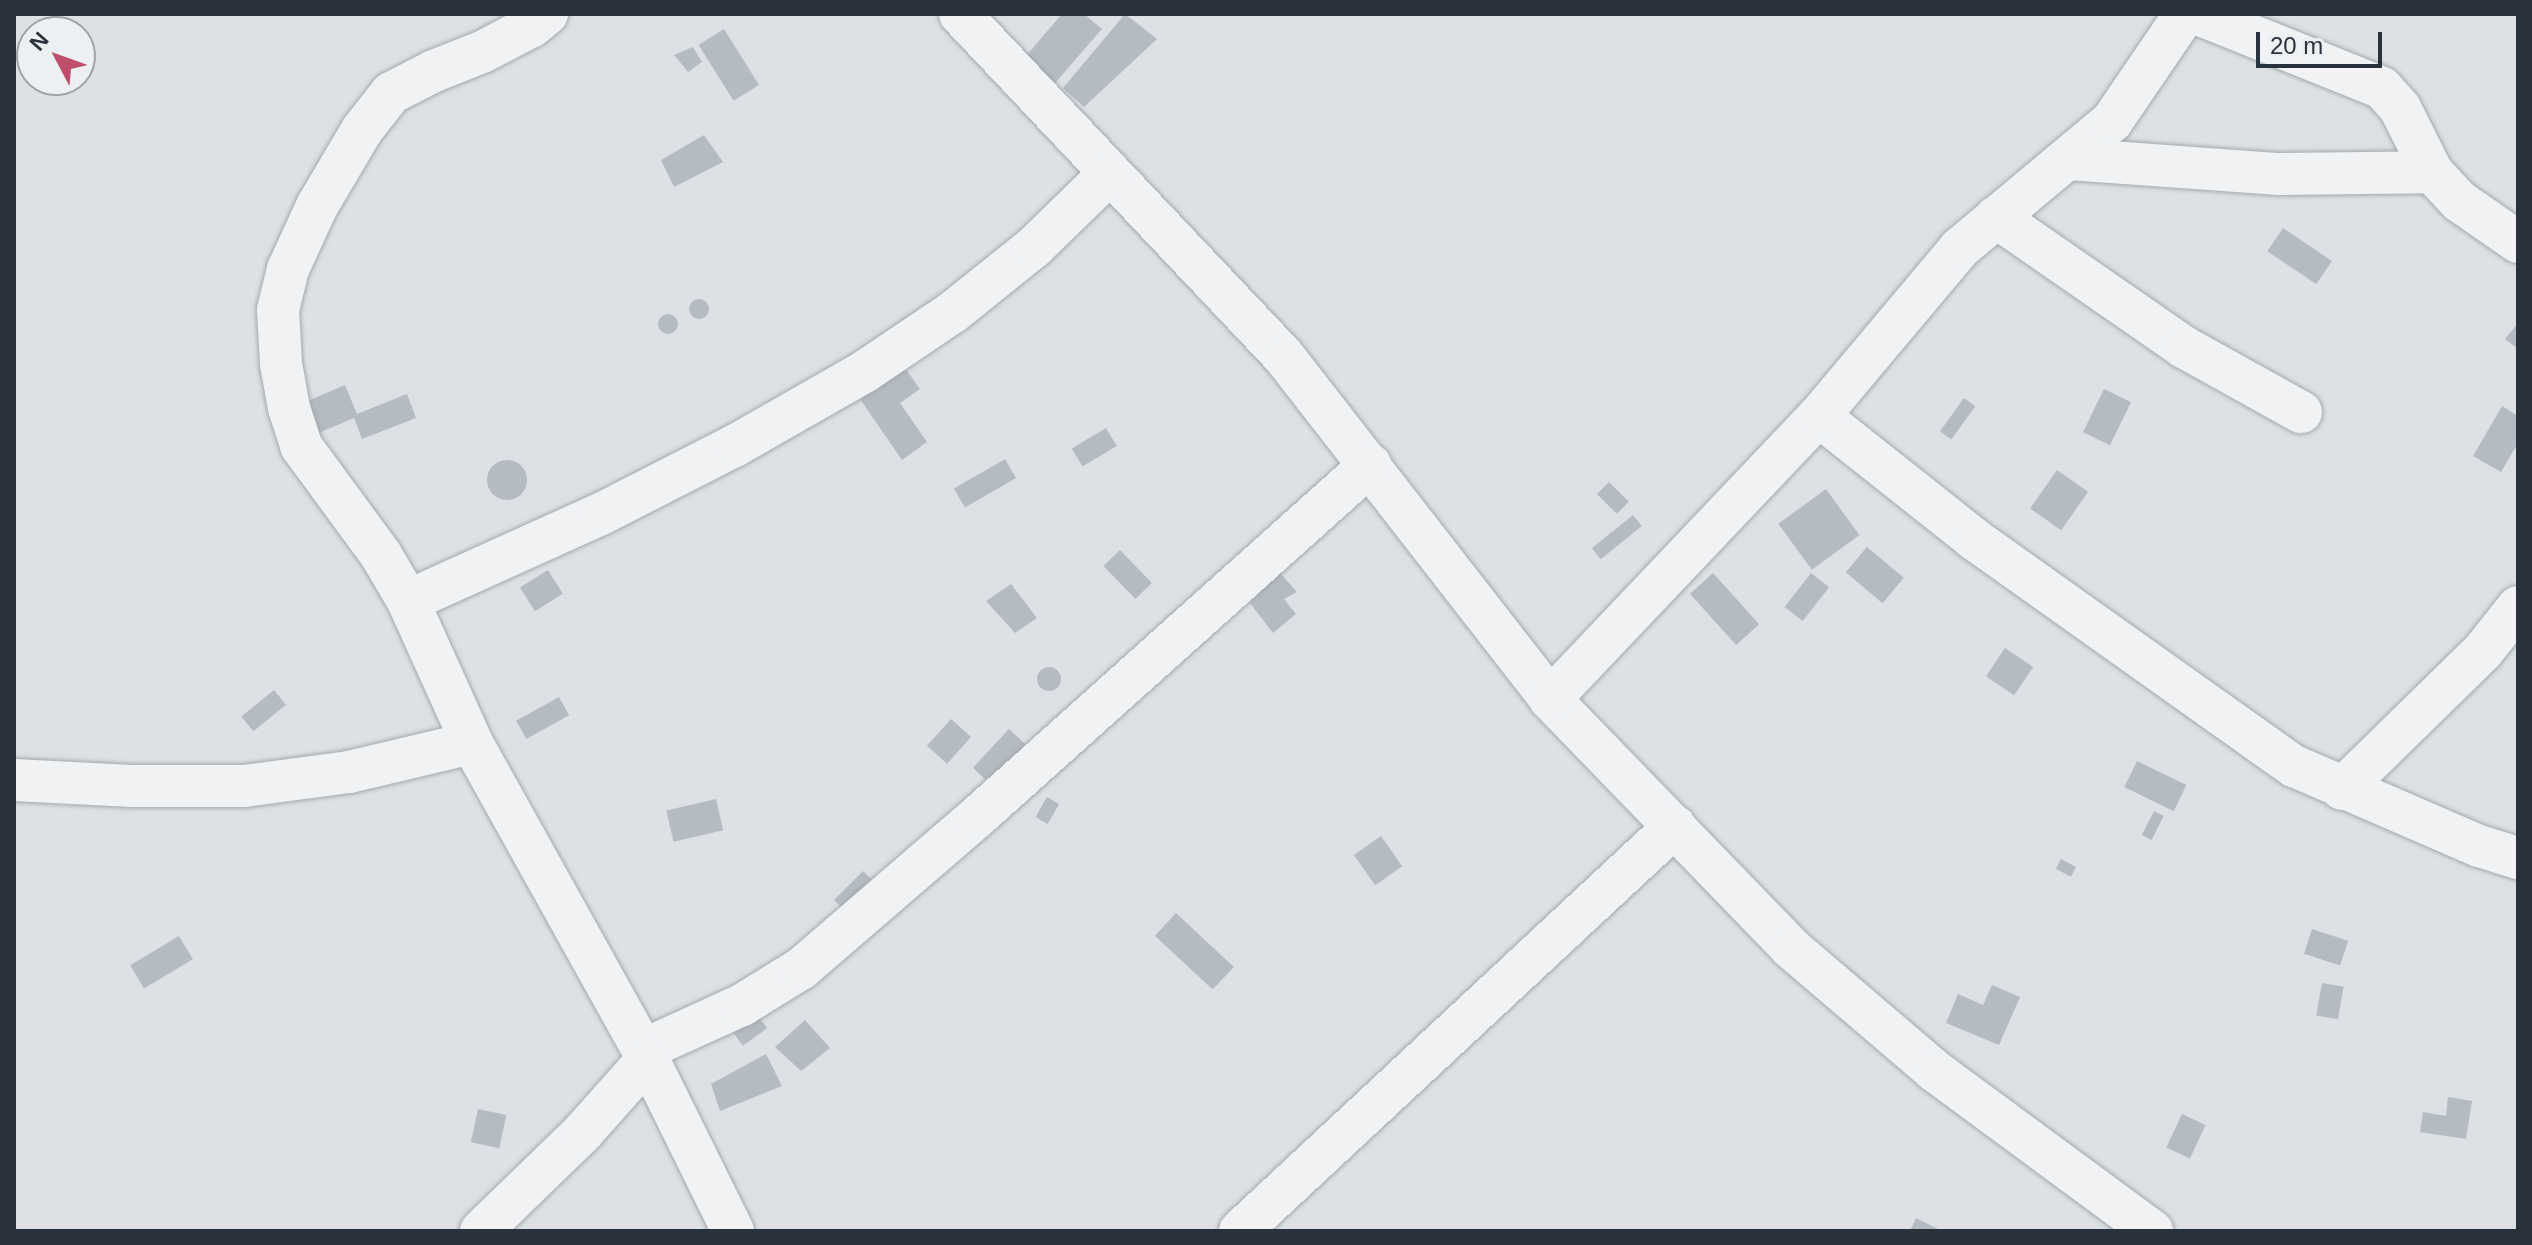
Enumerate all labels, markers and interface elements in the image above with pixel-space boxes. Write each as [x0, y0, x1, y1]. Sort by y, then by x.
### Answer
north arrow [16, 16, 96, 96]
scale bar [2260, 16, 2386, 66]
text: N [24, 27, 54, 55]
text: 20 m [2270, 32, 2323, 59]

